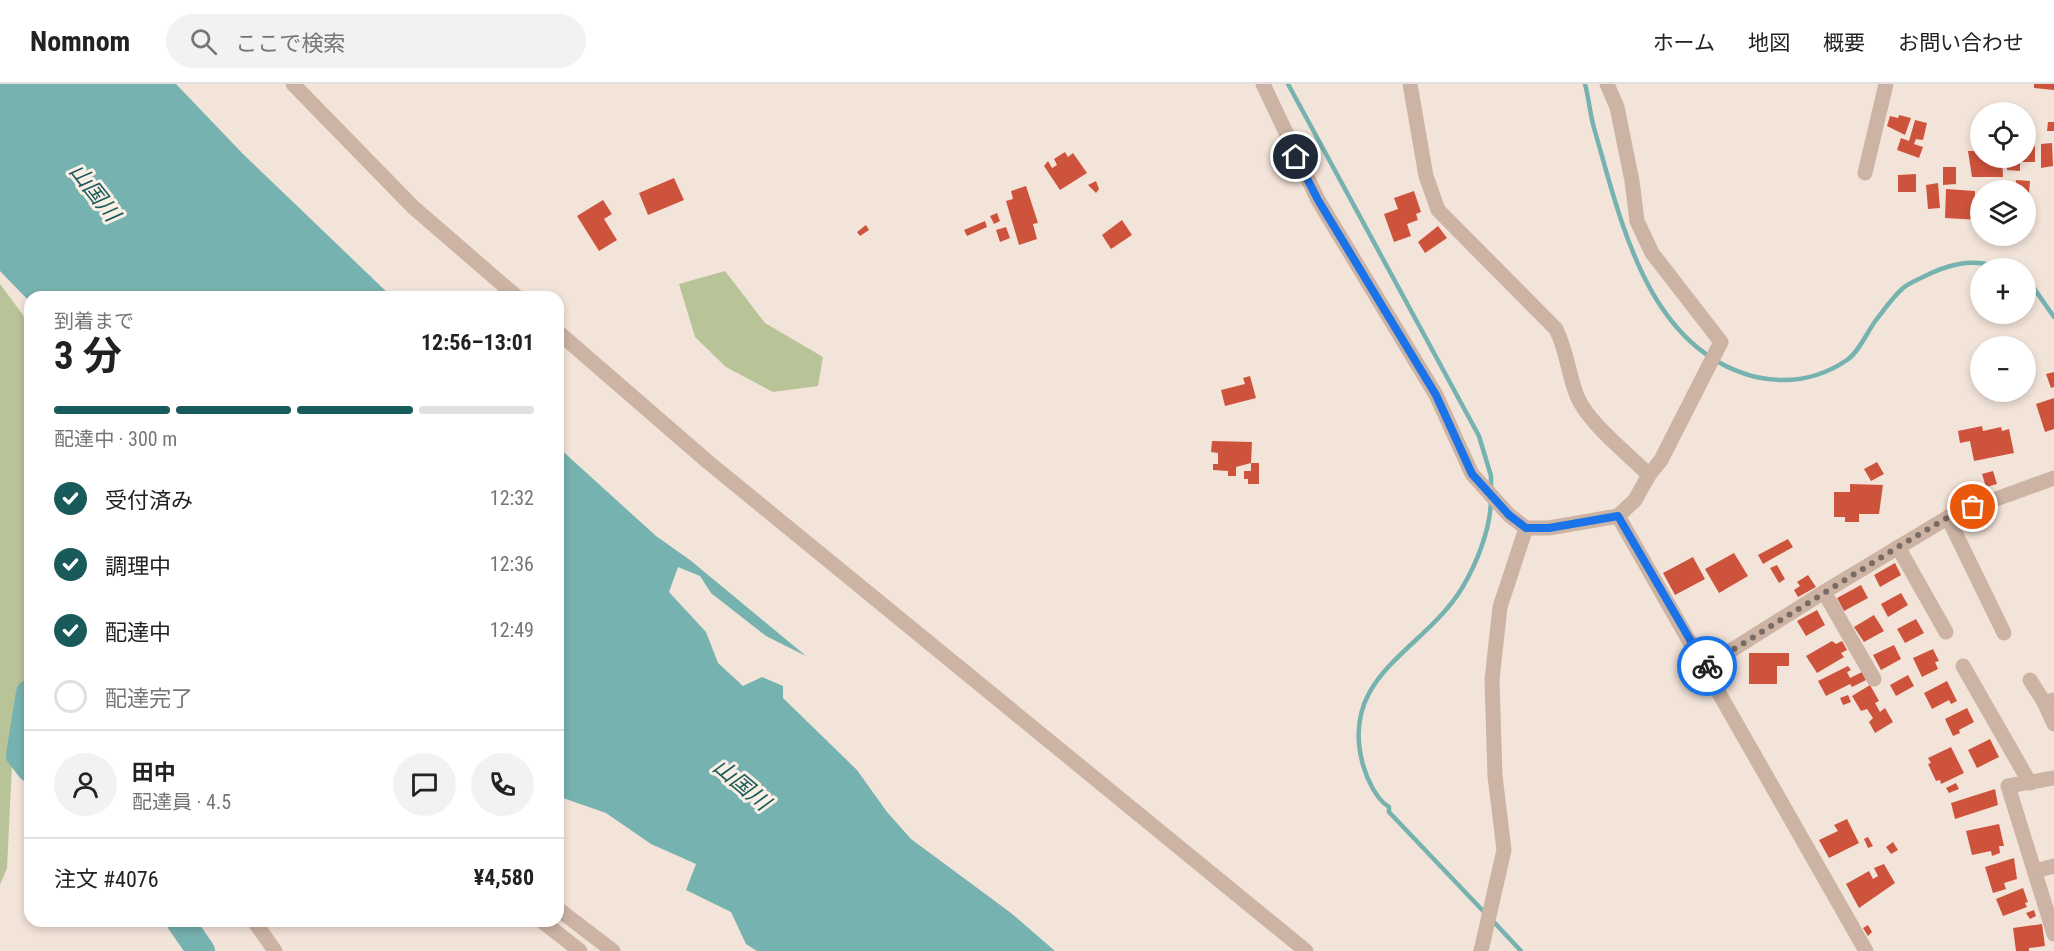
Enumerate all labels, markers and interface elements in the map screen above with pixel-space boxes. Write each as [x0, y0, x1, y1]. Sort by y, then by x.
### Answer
search box [166, 14, 586, 68]
text: Nomnom [30, 25, 130, 58]
icon: search [187, 25, 220, 58]
text: ここで検索 [235, 31, 345, 56]
text: ホーム [1653, 31, 1715, 55]
text: 地図 [1748, 31, 1790, 55]
text: 概要 [1823, 31, 1865, 55]
text: お問い合わせ [1898, 31, 2024, 55]
map controls [1970, 102, 2036, 402]
button: locate [1970, 102, 2036, 168]
pin [1270, 131, 1321, 182]
icon: home [1279, 140, 1312, 173]
water label: 山国川 [64, 159, 126, 228]
button: layers [1970, 180, 2036, 246]
button: + [1970, 258, 2036, 324]
text: 到着まで [54, 309, 134, 333]
text: 12:56–13:01 [421, 330, 534, 355]
text: 3 分 [54, 333, 122, 379]
button: − [1970, 336, 2036, 402]
text: 配達中 · 300 m [54, 427, 177, 451]
pin [1947, 481, 1998, 532]
icon: check [54, 482, 87, 515]
text: 12:32 [490, 486, 534, 510]
text: 受付済み [105, 488, 193, 513]
icon: bag [1956, 490, 1989, 523]
icon: check [54, 548, 87, 581]
text: 12:36 [490, 552, 534, 576]
text: 調理中 [105, 554, 171, 579]
icon: check [54, 614, 87, 647]
text: 12:49 [490, 618, 534, 642]
text: 配達中 [105, 620, 171, 645]
courier [1677, 636, 1737, 696]
icon: bike [1691, 650, 1724, 683]
text: 配達完了 [105, 686, 193, 711]
button: person [54, 753, 117, 816]
button: chat [393, 753, 456, 816]
button: phone [471, 753, 534, 816]
water label: 山国川 [708, 754, 777, 816]
text: 田中 [132, 760, 176, 785]
text: 配達員 · 4.5 [132, 790, 231, 814]
text: ¥4,580 [474, 865, 534, 890]
text: 注文 #4076 [54, 867, 159, 892]

